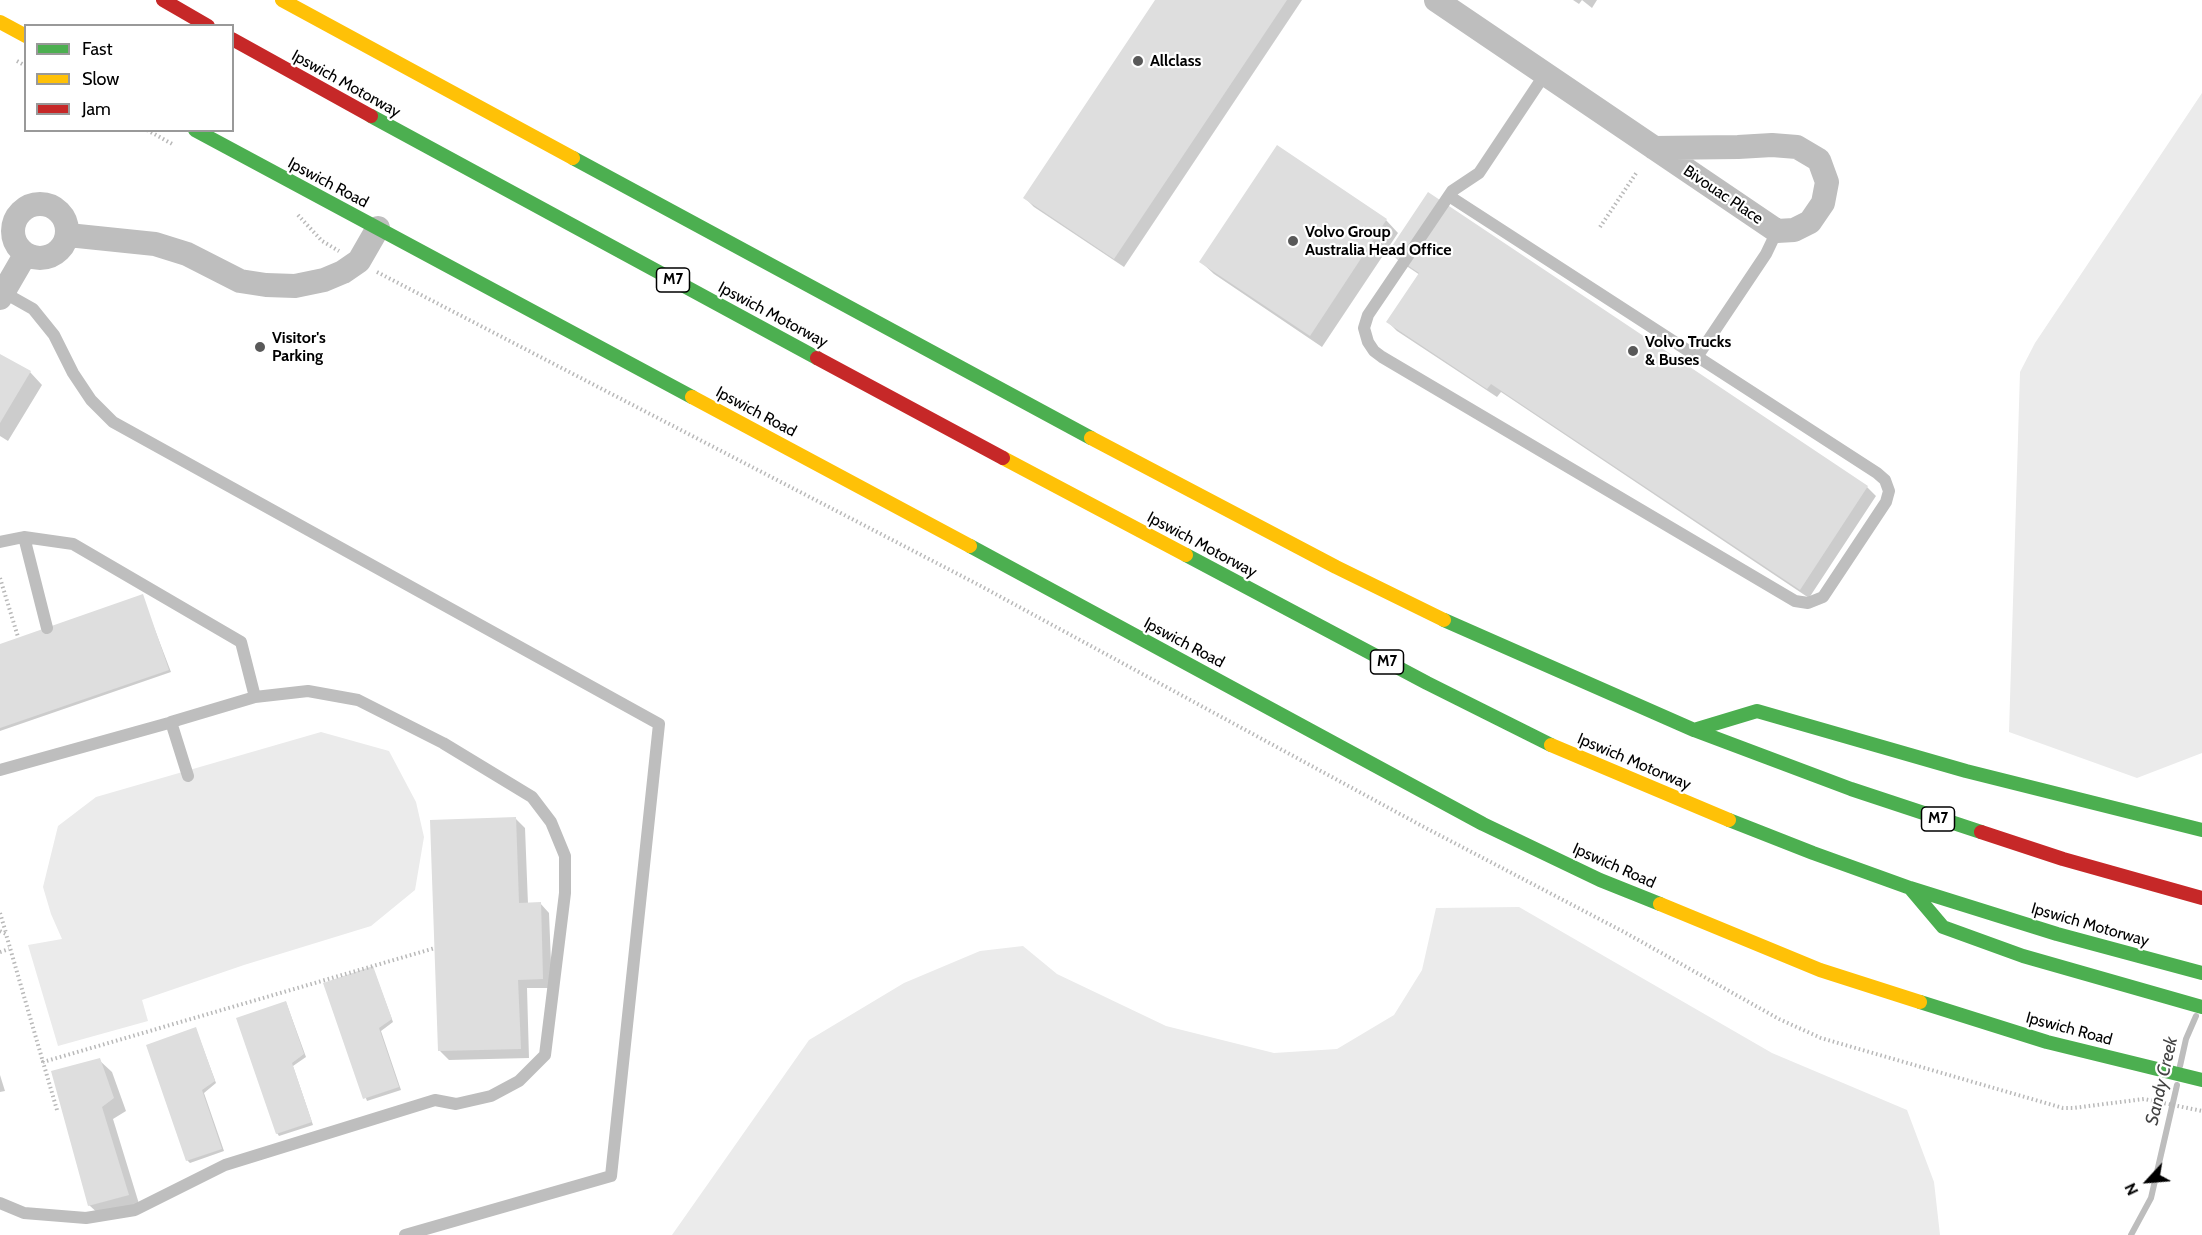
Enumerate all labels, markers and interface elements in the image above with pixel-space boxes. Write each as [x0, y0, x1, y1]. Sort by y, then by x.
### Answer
legend [24, 24, 234, 132]
text: Fast [82, 38, 113, 60]
street label: Ipswich Motorway [288, 46, 404, 122]
place label: Allclass [1150, 51, 1201, 71]
marker: Allclass [1131, 54, 1145, 68]
text: Slow [82, 68, 119, 90]
text: Jam [82, 98, 111, 120]
street label: Ipswich Road [284, 154, 372, 212]
street label: Bivouac Place [1679, 161, 1767, 229]
place label: Volvo Group Australia Head Office [1305, 222, 1451, 260]
marker: Volvo Group Australia Head Office [1286, 234, 1300, 248]
road number: M7 [656, 268, 690, 292]
street label: Ipswich Motorway [715, 278, 831, 352]
place label: Visitor's Parking [272, 328, 326, 366]
place label: Volvo Trucks & Buses [1645, 332, 1731, 370]
marker: Visitor's Parking [253, 340, 267, 354]
marker: Volvo Trucks & Buses [1626, 344, 1640, 358]
street label: Ipswich Road [712, 383, 800, 441]
street label: Ipswich Motorway [1144, 508, 1260, 582]
street label: Ipswich Road [1140, 614, 1228, 672]
road number: M7 [1370, 650, 1404, 674]
street label: Ipswich Motorway [1574, 729, 1694, 795]
road number: M7 [1922, 807, 1954, 831]
street label: Ipswich Road [1570, 839, 1658, 893]
street label: Ipswich Motorway [2029, 899, 2151, 951]
street label: Ipswich Road [2024, 1008, 2114, 1050]
water label: Sandy Creek [2141, 1035, 2183, 1127]
north arrow [2118, 1151, 2178, 1211]
text: N [2120, 1180, 2142, 1198]

